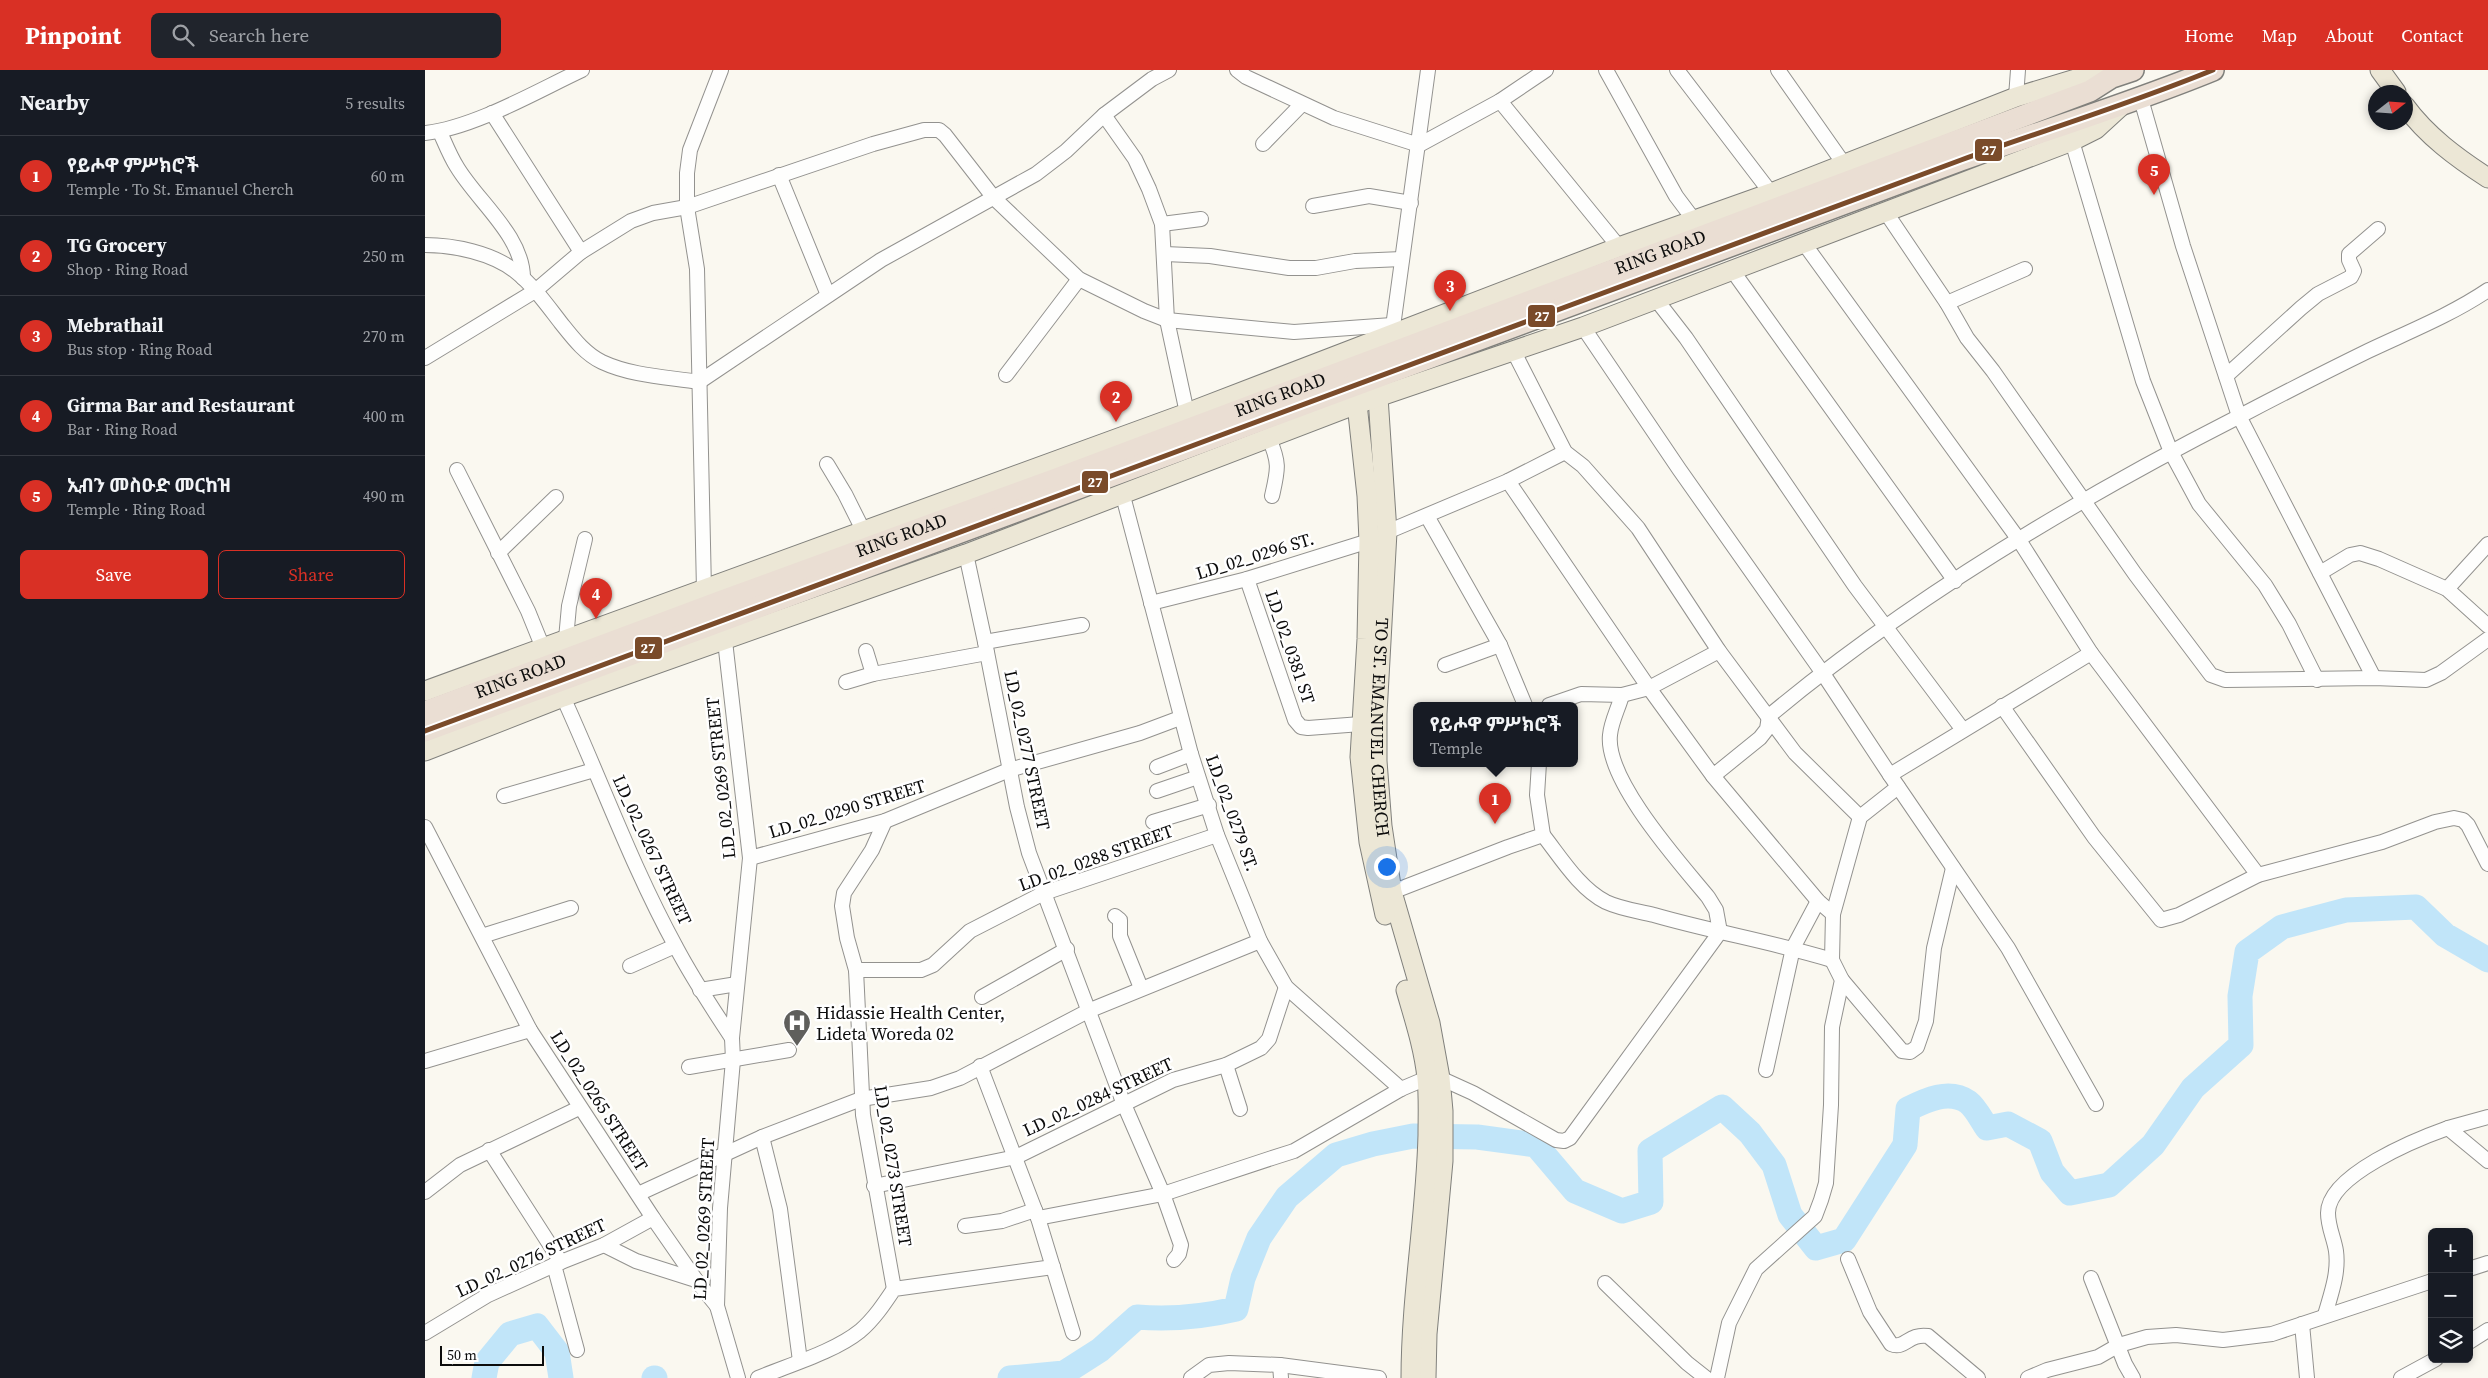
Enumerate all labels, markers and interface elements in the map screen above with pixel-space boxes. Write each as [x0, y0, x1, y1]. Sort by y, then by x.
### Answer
search box [151, 13, 501, 58]
text: Pinpoint [25, 19, 121, 52]
icon: search [169, 21, 197, 49]
text: Search here [209, 22, 309, 48]
text: Home [2185, 23, 2234, 48]
text: Map [2262, 23, 2297, 48]
text: About [2325, 23, 2373, 48]
text: Contact [2401, 23, 2463, 48]
north arrow [2368, 85, 2413, 130]
text: Nearby [20, 88, 90, 117]
text: 5 results [345, 92, 405, 114]
line badge: 27 [1974, 138, 2003, 162]
text: 27 [1981, 140, 1997, 160]
text: የይሖዋ ምሥክሮች [67, 152, 199, 178]
pin: 5 [2138, 154, 2170, 195]
text: 1 [32, 165, 40, 187]
text: 60 m [371, 165, 405, 187]
text: Temple · To St. Emanuel Cherch [67, 178, 294, 200]
street label: RING ROAD [1611, 223, 1709, 280]
text: TG Grocery [67, 232, 167, 258]
text: 2 [32, 245, 40, 267]
text: 250 m [363, 245, 405, 267]
text: Shop · Ring Road [67, 258, 188, 280]
pin: 3 [1434, 270, 1466, 311]
line badge: 27 [1527, 304, 1556, 328]
text: 27 [1534, 306, 1550, 326]
text: Mebrathail [67, 312, 164, 338]
text: 3 [32, 325, 40, 347]
text: 270 m [363, 325, 405, 347]
text: Bus stop · Ring Road [67, 338, 212, 360]
street label: RING ROAD [1231, 366, 1329, 423]
pin: 2 [1100, 381, 1132, 422]
text: Girma Bar and Restaurant [67, 392, 295, 418]
text: 4 [32, 405, 40, 427]
text: 400 m [363, 405, 405, 427]
text: Bar · Ring Road [67, 418, 177, 440]
line badge: 27 [1081, 470, 1109, 494]
text: ኢብን መስዑድ መርከዝ [67, 472, 231, 498]
text: 27 [1087, 472, 1103, 492]
text: 5 [32, 485, 40, 507]
text: 490 m [363, 485, 405, 507]
text: Temple · Ring Road [67, 498, 205, 520]
street label: RING ROAD [852, 507, 950, 563]
street label: LD_02_0296 ST. [1193, 526, 1317, 585]
button: Save [20, 550, 208, 599]
button: Share [218, 550, 405, 599]
pin: 4 [580, 578, 612, 619]
street label: LD_02_0381 ST [1259, 587, 1322, 707]
street label: TO ST. EMANUEL CHERCH [1365, 617, 1397, 839]
line badge: 27 [634, 636, 663, 660]
text: 27 [640, 638, 656, 658]
street label: RING ROAD [471, 647, 570, 704]
street label: LD_02_0277 STREET [998, 668, 1057, 832]
street label: LD_02_0269 STREET [700, 696, 741, 860]
popup [1413, 702, 1578, 767]
text: የይሖዋ ምሥክሮች [1430, 711, 1561, 737]
text: Temple [1430, 737, 1483, 759]
street label: LD_02_0279 ST. [1200, 751, 1265, 875]
street label: LD_02_0267 STREET [607, 771, 698, 929]
street label: LD_02_0290 STREET [765, 773, 928, 844]
pin: 1 [1479, 783, 1511, 824]
street label: LD_02_0288 STREET [1015, 818, 1177, 897]
your location [1374, 854, 1400, 880]
place label: Hidassie Health Center, Lideta Woreda 02 [816, 1000, 1005, 1046]
hospital icon: Hidassie Health Center, Lideta Woreda 02 [782, 1008, 812, 1047]
street label: LD_02_0265 STREET [545, 1026, 654, 1176]
street label: LD_02_0284 STREET [1019, 1051, 1177, 1142]
street label: LD_02_0273 STREET [868, 1084, 919, 1248]
street label: LD_02_0269 STREET [687, 1137, 720, 1301]
street label: LD_02_0276 STREET [452, 1212, 610, 1303]
map controls [2428, 1228, 2473, 1363]
button: + [2428, 1228, 2473, 1273]
button: − [2428, 1273, 2473, 1318]
button: layers [2428, 1318, 2473, 1363]
scale bar [440, 1343, 544, 1366]
text: 50 m [447, 1345, 477, 1365]

